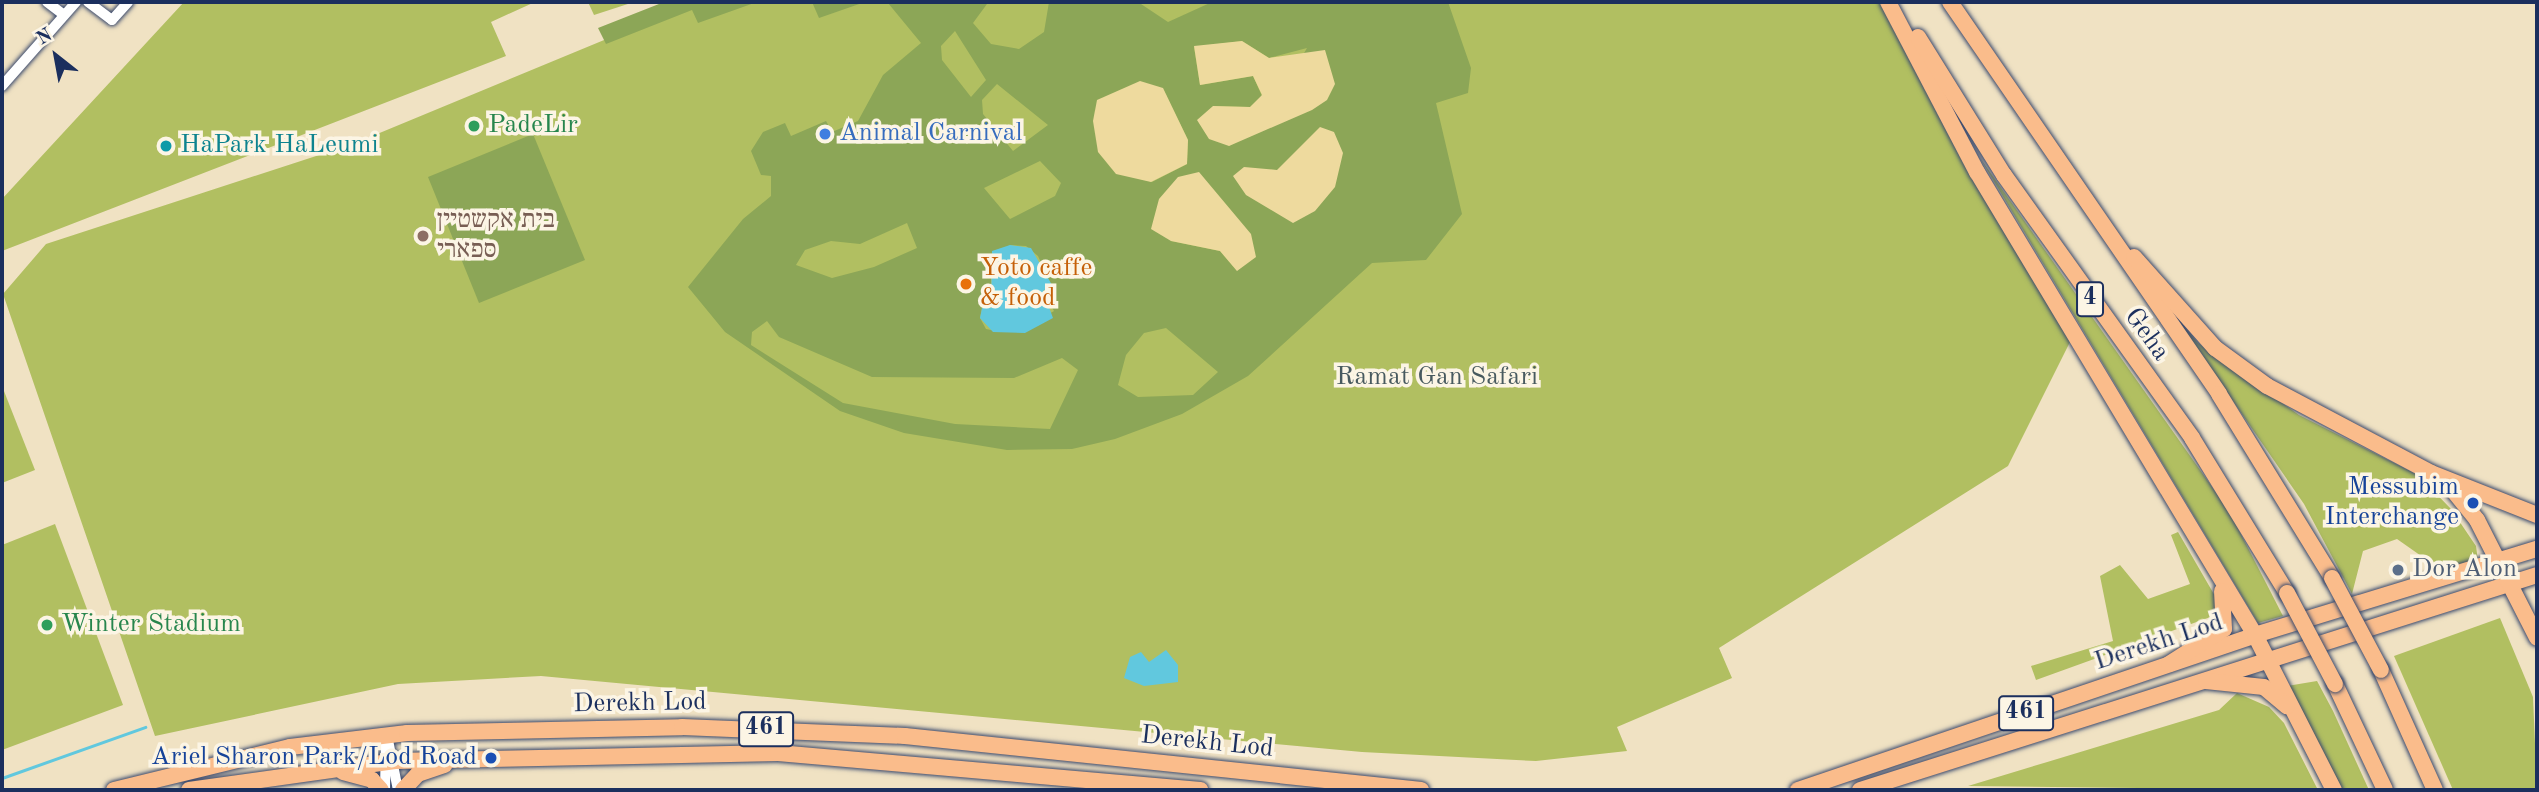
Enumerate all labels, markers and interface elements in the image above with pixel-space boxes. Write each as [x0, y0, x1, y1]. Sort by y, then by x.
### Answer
north arrow [21, 21, 91, 91]
text: N [34, 26, 56, 49]
place label: PadeLir [488, 110, 578, 142]
marker: PadeLir [466, 118, 482, 134]
place label: Animal Carnival [839, 118, 1023, 150]
marker: Animal Carnival [817, 126, 833, 142]
place label: HaPark HaLeumi [180, 130, 378, 162]
marker: HaPark HaLeumi [158, 138, 174, 154]
place label: בית אקשטיין ספארי [437, 205, 555, 266]
marker: בית אקשטיין ספארי [415, 228, 431, 244]
place label: Yoto caffe & food [980, 253, 1093, 314]
marker: Yoto caffe & food [958, 276, 974, 292]
road number: 4 [2076, 278, 2104, 320]
street label: Geha [2116, 303, 2176, 367]
park label: Ramat Gan Safari [1336, 362, 1538, 394]
place label: Messubim Interchange [2325, 472, 2459, 534]
marker: Messubim Interchange [2465, 495, 2481, 511]
place label: Dor Alon [2412, 554, 2517, 586]
marker: Dor Alon [2390, 562, 2406, 578]
street label: Derekh Lod [2091, 608, 2227, 678]
place label: Winter Stadium [61, 609, 241, 641]
marker: Winter Stadium [39, 617, 55, 633]
street label: Derekh Lod [573, 687, 707, 721]
road number: 461 [1998, 692, 2054, 734]
road number: 461 [738, 708, 794, 750]
street label: Derekh Lod [1139, 720, 1275, 766]
place label: Ariel Sharon Park/Lod Road [151, 742, 477, 774]
marker: Ariel Sharon Park/Lod Road [483, 750, 499, 766]

